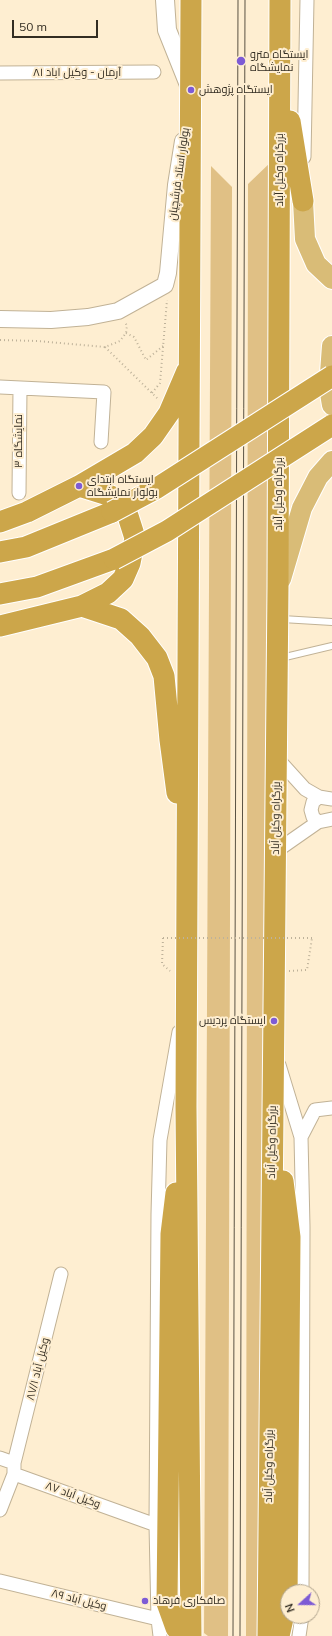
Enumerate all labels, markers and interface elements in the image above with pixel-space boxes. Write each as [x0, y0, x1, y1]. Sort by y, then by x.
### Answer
scale bar [14, 12, 100, 38]
text: 50 m [19, 19, 47, 34]
place label: ایستگاه مترو نمایشگاه [250, 48, 309, 74]
marker: ایستگاه مترو نمایشگاه [235, 55, 247, 67]
street label: آرمان - وکیل اباد ۸۱ [33, 66, 121, 80]
place label: ایستگاه پژوهش [199, 83, 273, 97]
marker: ایستگاه پژوهش [186, 85, 196, 95]
street label: بولوار استاد فرشچیان [166, 127, 192, 221]
street label: بزرگراه وکیل آباد [273, 133, 287, 207]
street label: نمایشگاه ۳ [12, 414, 26, 468]
street label: بزرگراه وکیل آباد [272, 457, 286, 531]
place label: ایستگاه ابتدای بولوار نمایشگاه [87, 473, 158, 499]
marker: ایستگاه ابتدای بولوار نمایشگاه [74, 481, 84, 491]
street label: بزرگراه وکیل آباد [269, 781, 283, 855]
place label: ایستگاه پردیس [199, 1014, 266, 1028]
marker: ایستگاه پردیس [269, 1016, 279, 1026]
street label: بزرگراه وکیل آباد [265, 1105, 279, 1179]
street label: وکیل آباد ۸۷/۱ [24, 1336, 52, 1402]
street label: بزرگراه وکیل آباد [262, 1429, 276, 1503]
street label: وکیل آباد ۸۷ [44, 1479, 102, 1511]
north arrow [280, 1584, 320, 1624]
street label: وکیل آباد ۸۹ [50, 1587, 108, 1613]
place label: صافکاری فرهاد [153, 1594, 225, 1608]
marker: صافکاری فرهاد [140, 1596, 150, 1606]
text: N [282, 1602, 298, 1614]

